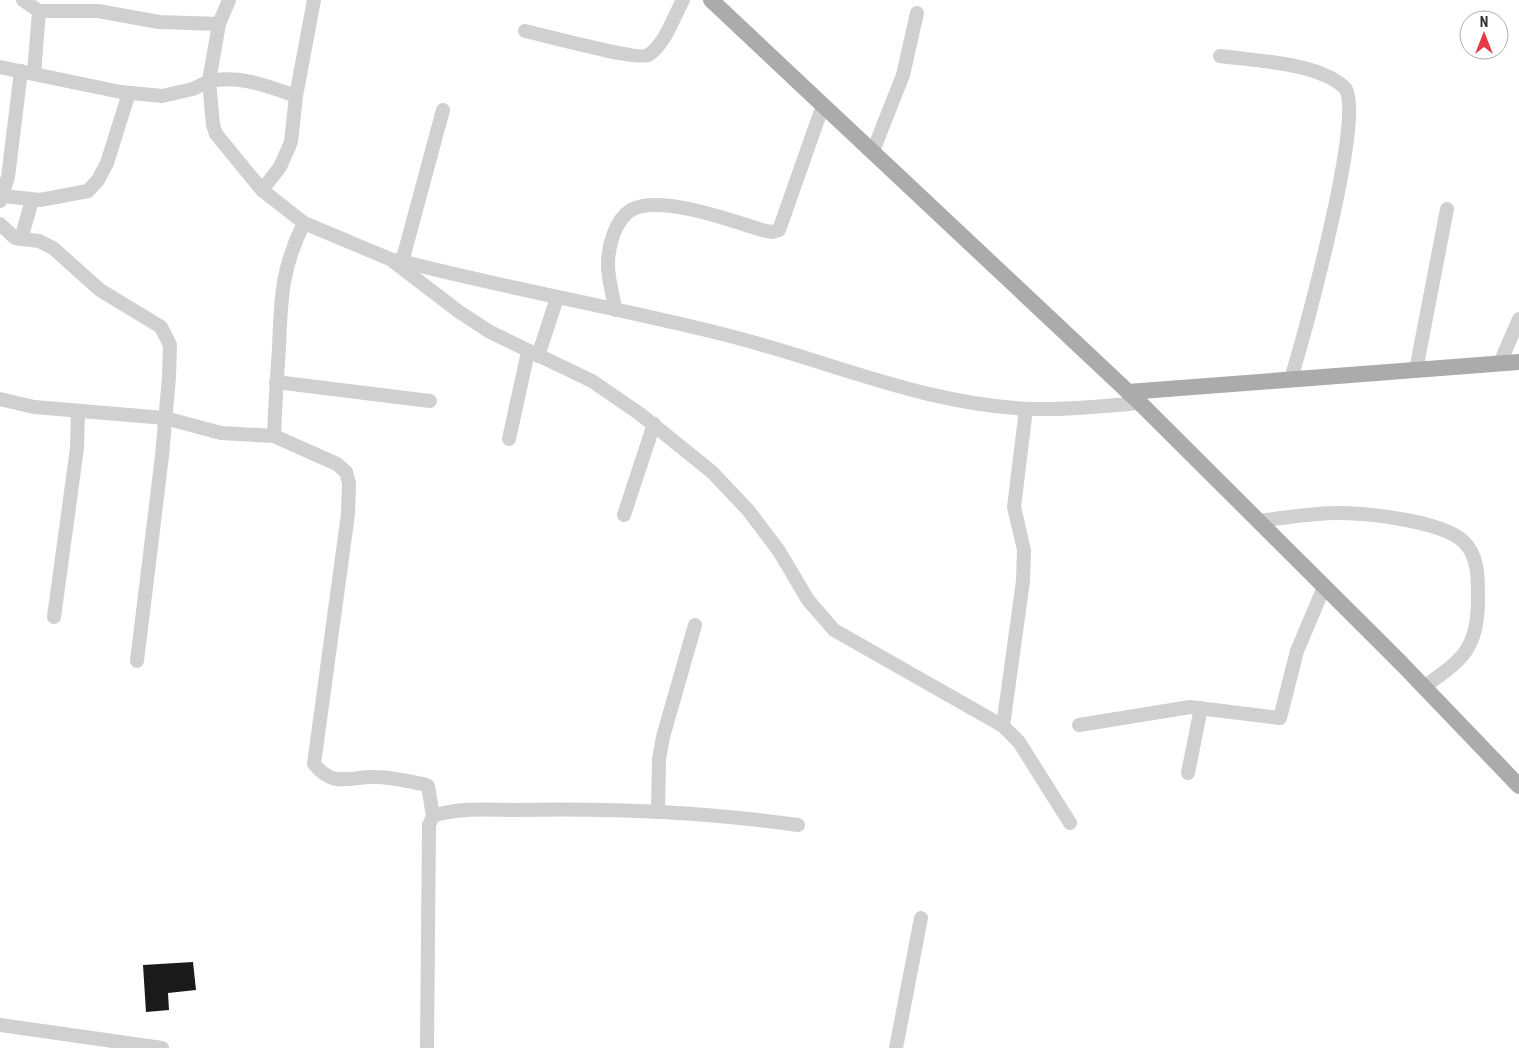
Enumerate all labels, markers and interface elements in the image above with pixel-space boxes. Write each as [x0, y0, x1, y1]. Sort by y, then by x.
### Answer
north arrow [1459, 10, 1509, 60]
text: N [1480, 14, 1488, 30]

